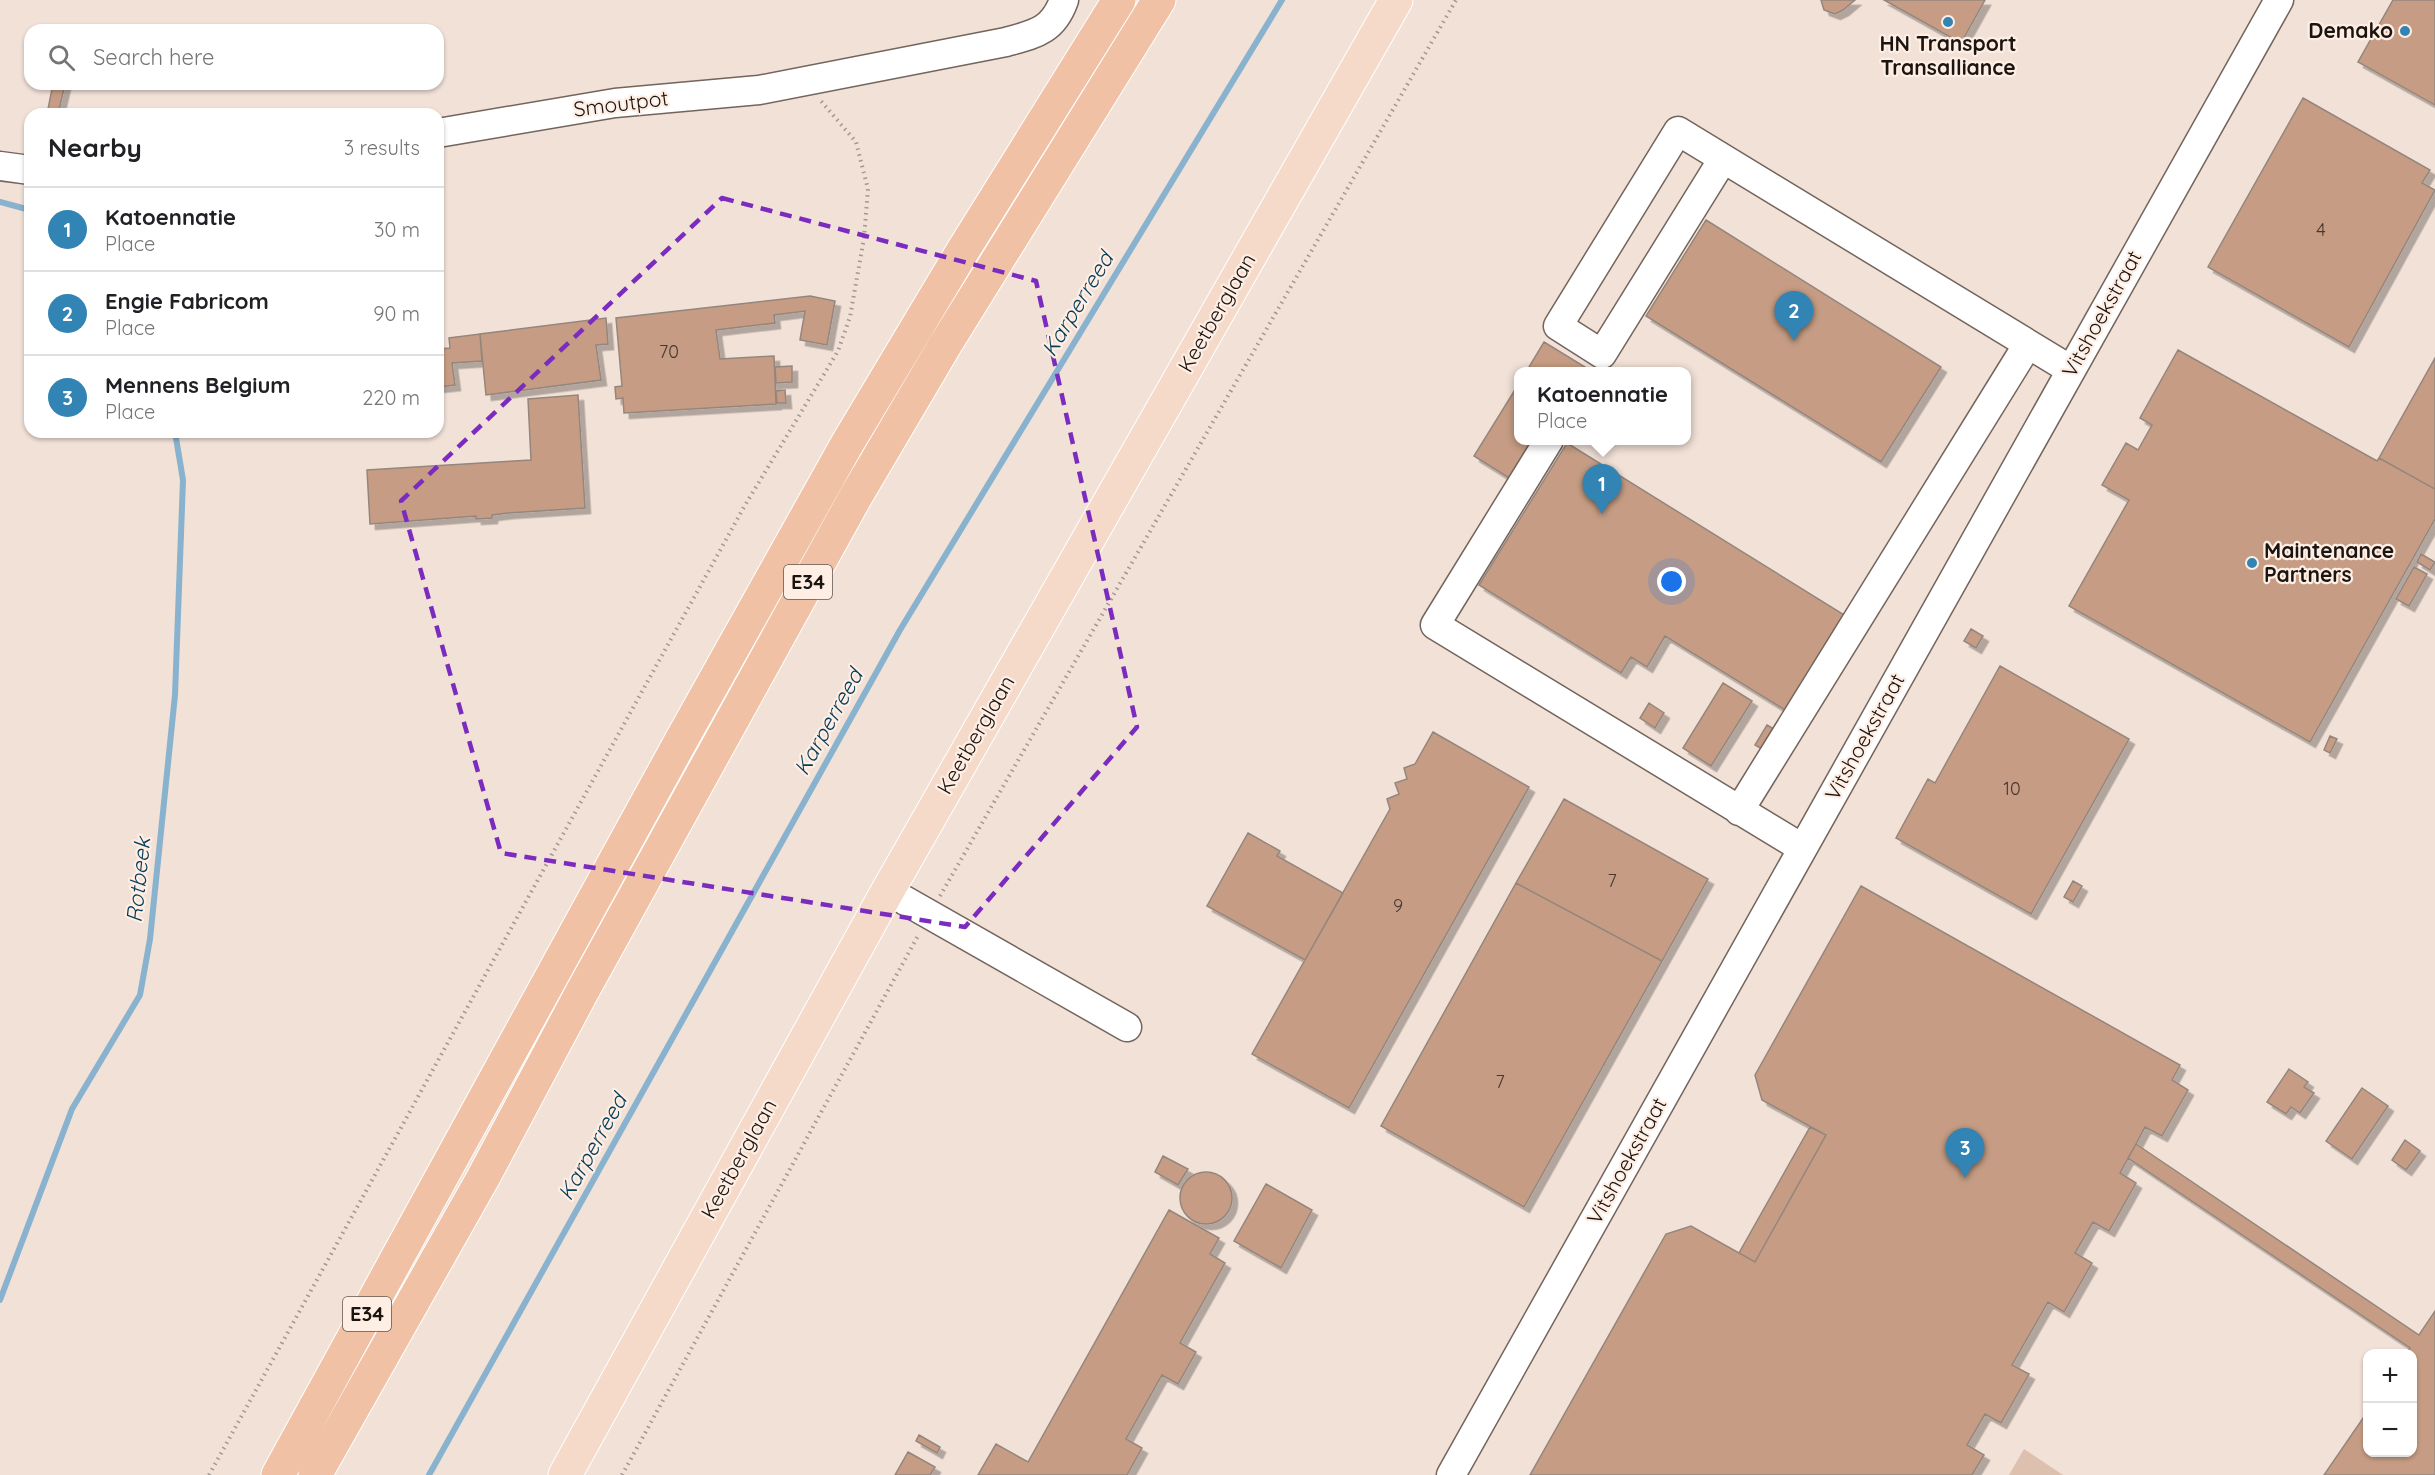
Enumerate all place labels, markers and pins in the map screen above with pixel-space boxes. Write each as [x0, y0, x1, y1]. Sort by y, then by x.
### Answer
marker: HN Transport Transalliance [1941, 15, 1955, 29]
place label: Demako [2308, 17, 2393, 43]
marker: Demako [2398, 24, 2412, 38]
place label: HN Transport Transalliance [1880, 30, 2016, 80]
pin: 2 [1774, 292, 1814, 341]
pin: 1 [1582, 464, 1622, 514]
place label: Maintenance Partners [2264, 537, 2394, 587]
marker: Maintenance Partners [2245, 556, 2259, 570]
pin: 3 [1946, 1128, 1984, 1178]

